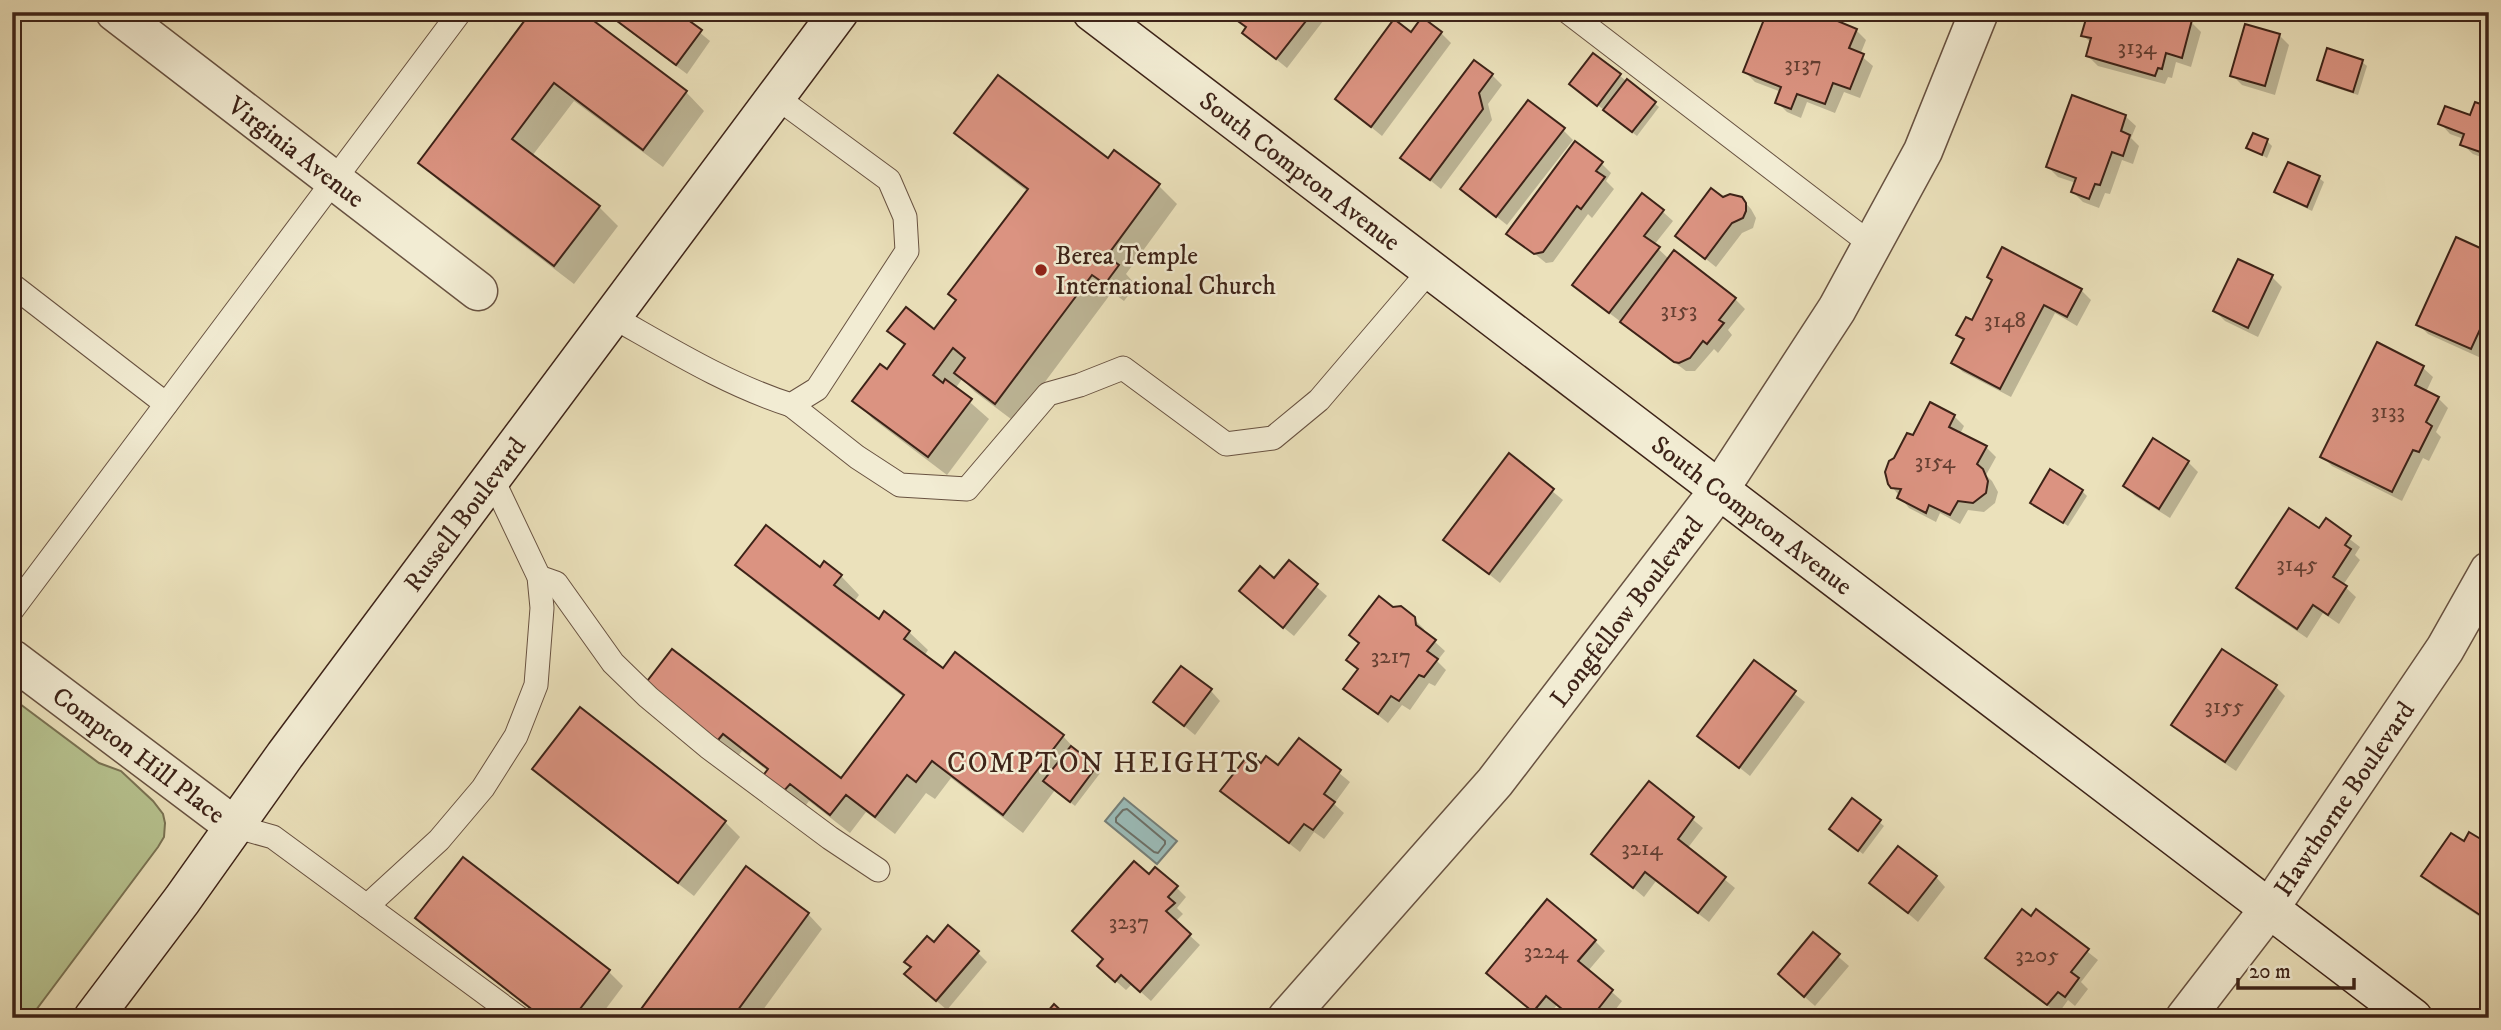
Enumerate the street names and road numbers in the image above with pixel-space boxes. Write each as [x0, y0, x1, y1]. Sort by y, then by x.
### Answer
street label: South Compton Avenue [1192, 85, 1407, 259]
street label: Virginia Avenue [220, 89, 371, 216]
street label: South Compton Avenue [1644, 429, 1859, 603]
street label: Russell Boulevard [397, 431, 534, 599]
street label: Longfellow Boulevard [1544, 510, 1711, 714]
street label: Compton Hill Place [45, 680, 231, 832]
street label: Hawthorne Boulevard [2267, 695, 2423, 903]

